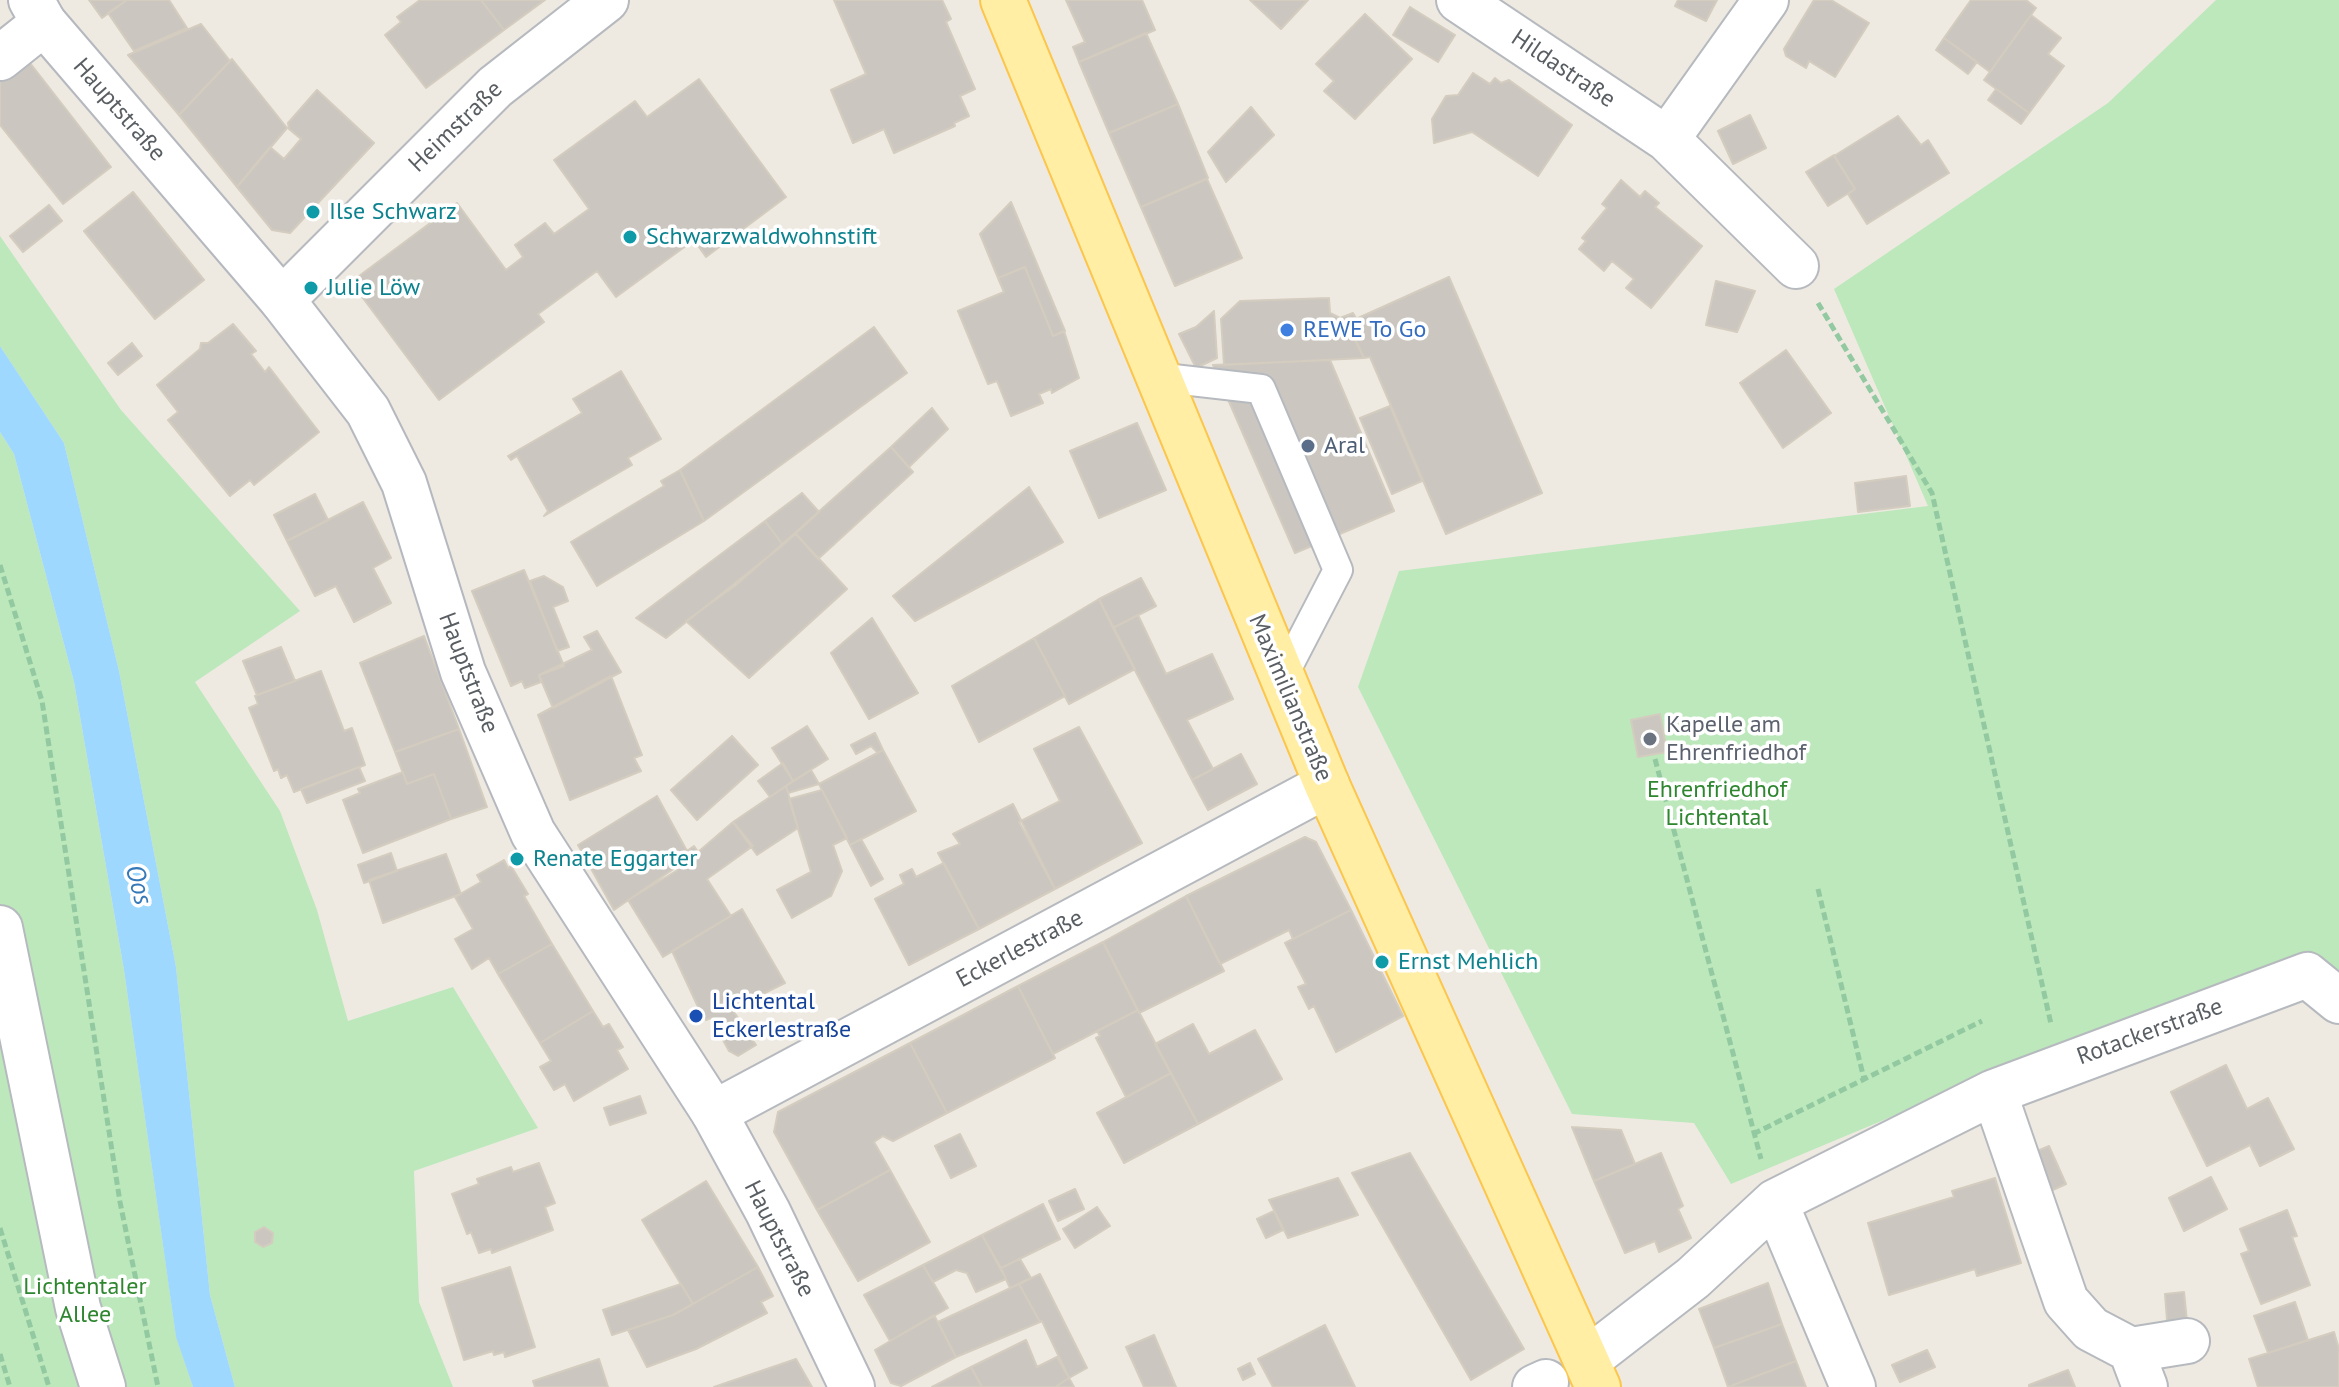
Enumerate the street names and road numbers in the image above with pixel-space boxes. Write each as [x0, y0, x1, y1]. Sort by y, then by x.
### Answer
street label: Hildastraße [1506, 24, 1620, 114]
street label: Hauptstraße [67, 53, 171, 167]
street label: Heimstraße [403, 75, 509, 179]
street label: Hauptstraße [432, 609, 504, 737]
street label: Maximilianstraße [1242, 610, 1338, 786]
street label: Eckerlestraße [952, 904, 1088, 994]
street label: Rotackerstraße [2073, 992, 2227, 1072]
street label: Hauptstraße [737, 1176, 821, 1302]

